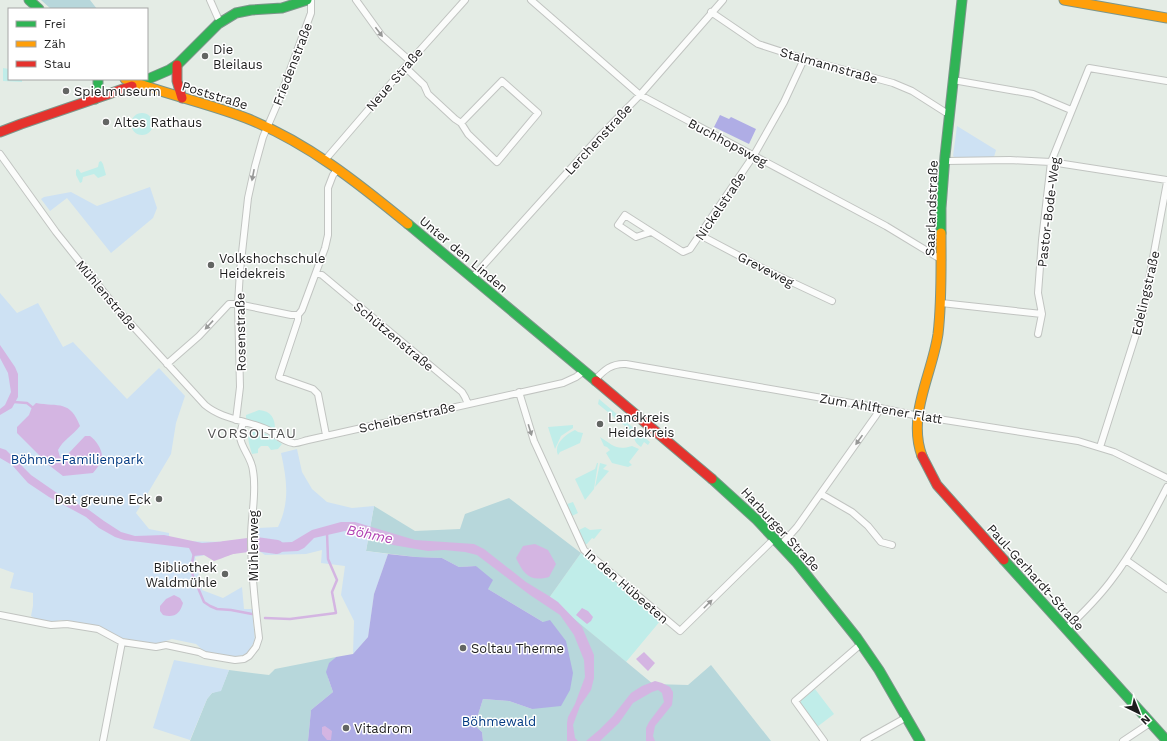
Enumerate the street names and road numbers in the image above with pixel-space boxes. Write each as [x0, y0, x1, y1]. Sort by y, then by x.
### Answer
street label: Friedenstraße [270, 21, 315, 108]
street label: Stalmannstraße [778, 44, 880, 87]
street label: Neue Straße [363, 45, 426, 114]
street label: Poststraße [180, 78, 250, 113]
street label: Lerchenstraße [562, 101, 635, 178]
street label: Buchhopsweg [686, 115, 770, 170]
street label: Pastor-Bode-Weg [1034, 156, 1063, 268]
street label: Saarlandstraße [922, 160, 941, 256]
street label: Nickelstraße [692, 169, 749, 243]
street label: Unter den Linden [416, 213, 511, 296]
street label: Greveweg [735, 249, 796, 290]
street label: Edelingstraße [1128, 249, 1163, 337]
street label: Mühlenstraße [73, 257, 140, 333]
street label: Rosenstraße [232, 292, 249, 372]
street label: Schützenstraße [351, 299, 437, 374]
street label: Zum Ahlftener Flatt [818, 390, 944, 427]
street label: Scheibenstraße [357, 399, 457, 436]
street label: Harburger Straße [738, 484, 823, 574]
street label: Mühlenweg [246, 510, 261, 582]
street label: Paul-Gerhardt-Straße [984, 521, 1087, 633]
street label: In den Hübeeten [582, 546, 672, 627]

